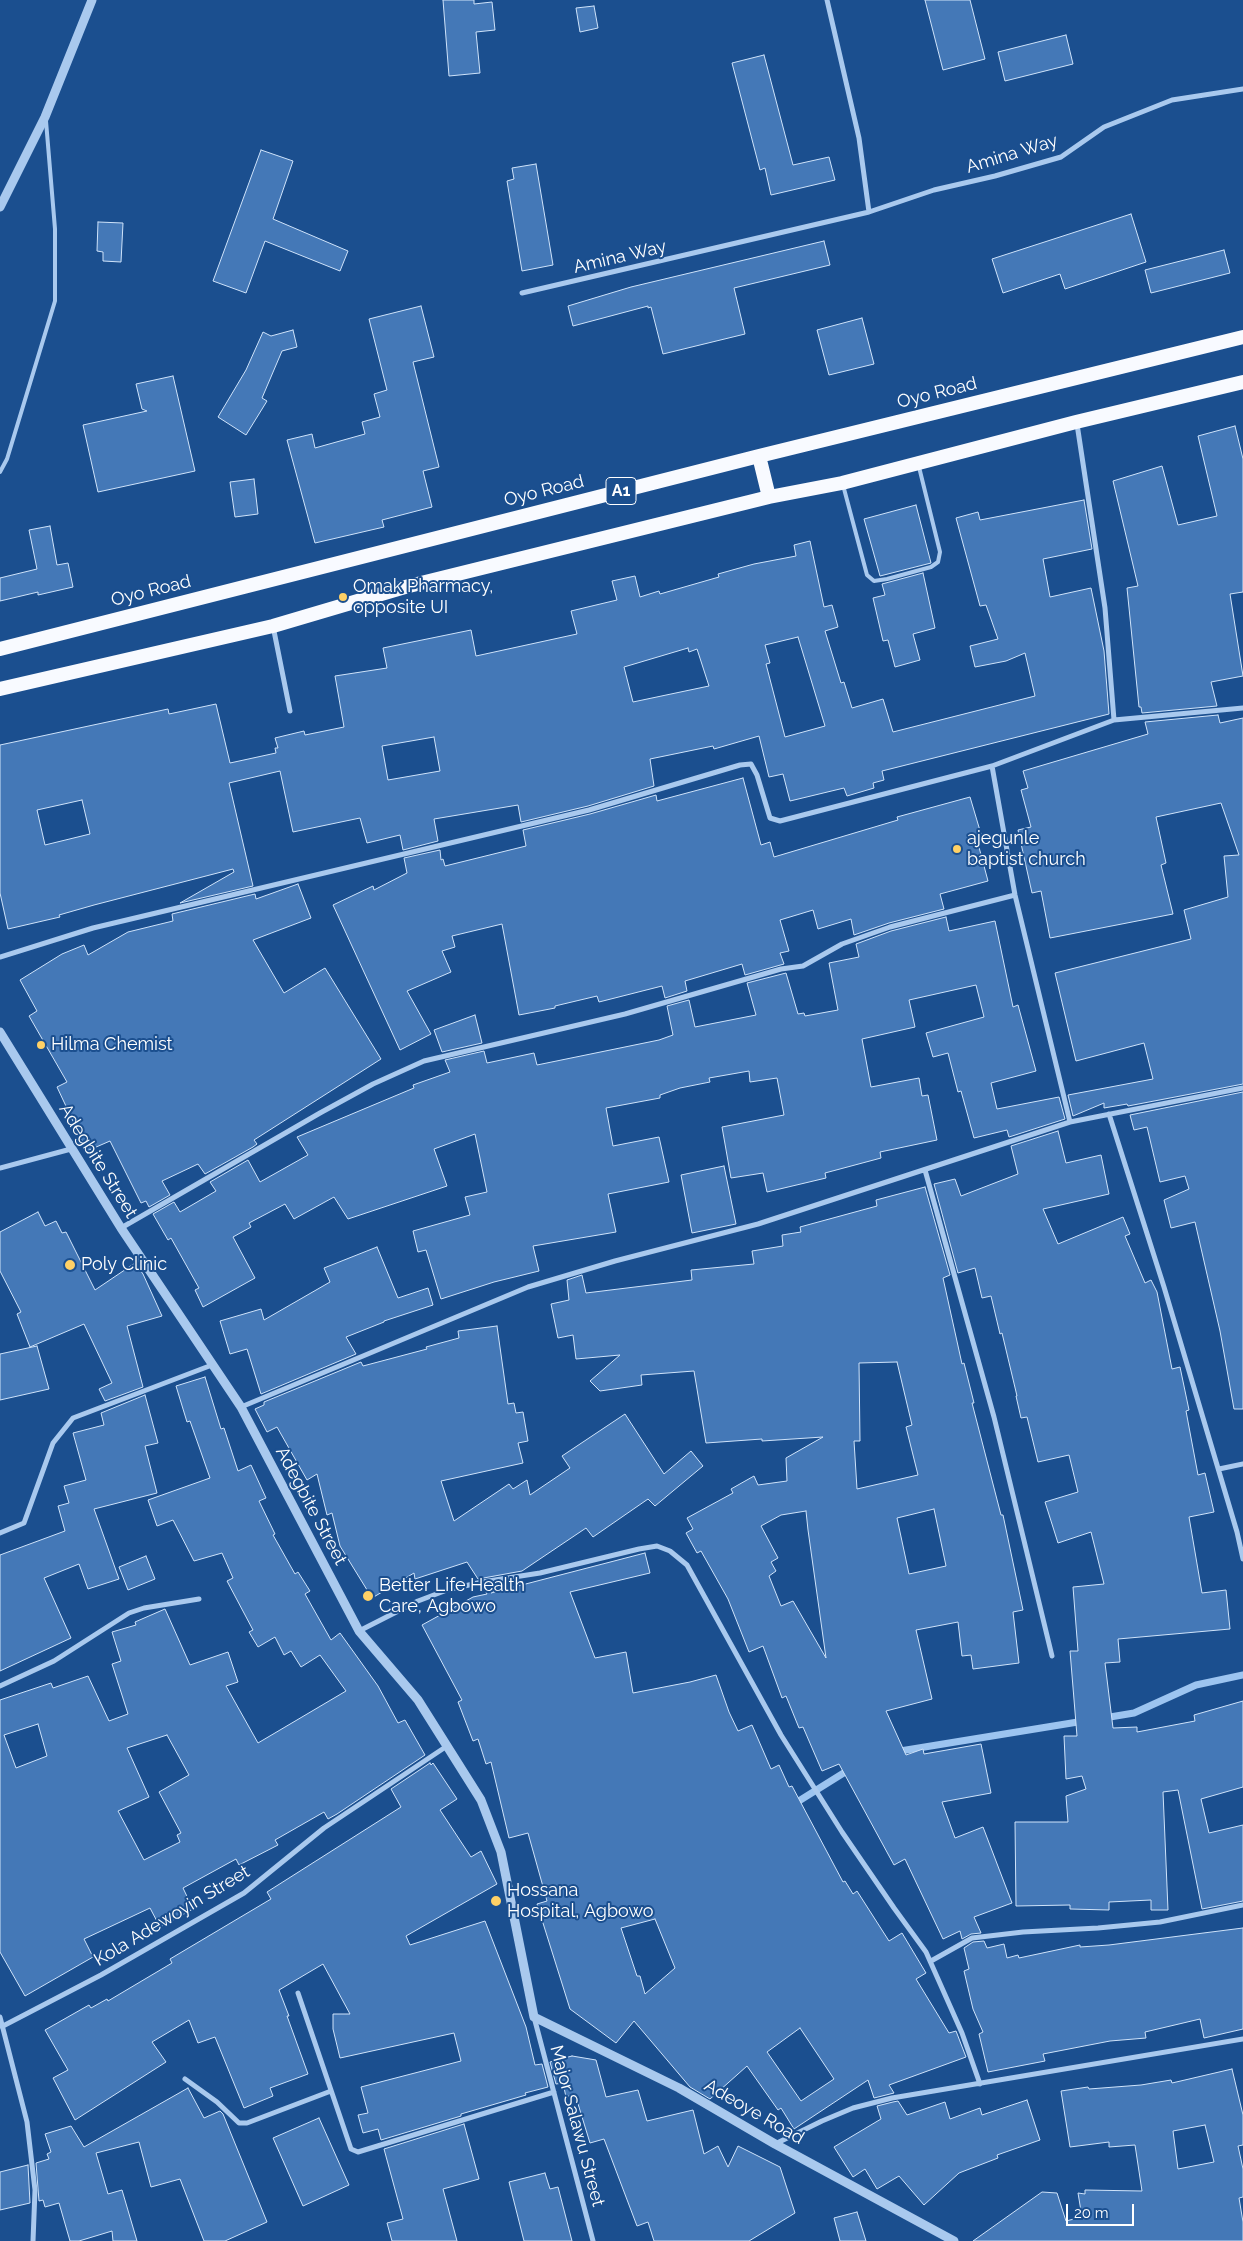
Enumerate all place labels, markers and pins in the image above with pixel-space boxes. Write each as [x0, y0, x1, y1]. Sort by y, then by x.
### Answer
place label: Omak Pharmacy, opposite UI [353, 576, 493, 618]
marker: Omak Pharmacy, opposite UI [337, 591, 349, 603]
place label: ajegunle baptist church [967, 828, 1086, 871]
marker: ajegunle baptist church [951, 843, 963, 855]
place label: Hilma Chemist [51, 1034, 173, 1056]
marker: Hilma Chemist [35, 1039, 47, 1051]
place label: Poly Clinic [81, 1254, 167, 1276]
marker: Poly Clinic [63, 1258, 77, 1272]
place label: Better Life Health Care, Agbowo [379, 1575, 525, 1618]
marker: Better Life Health Care, Agbowo [361, 1589, 375, 1603]
place label: Hossana Hospital, Agbowo [507, 1880, 653, 1922]
marker: Hossana Hospital, Agbowo [489, 1894, 503, 1908]

